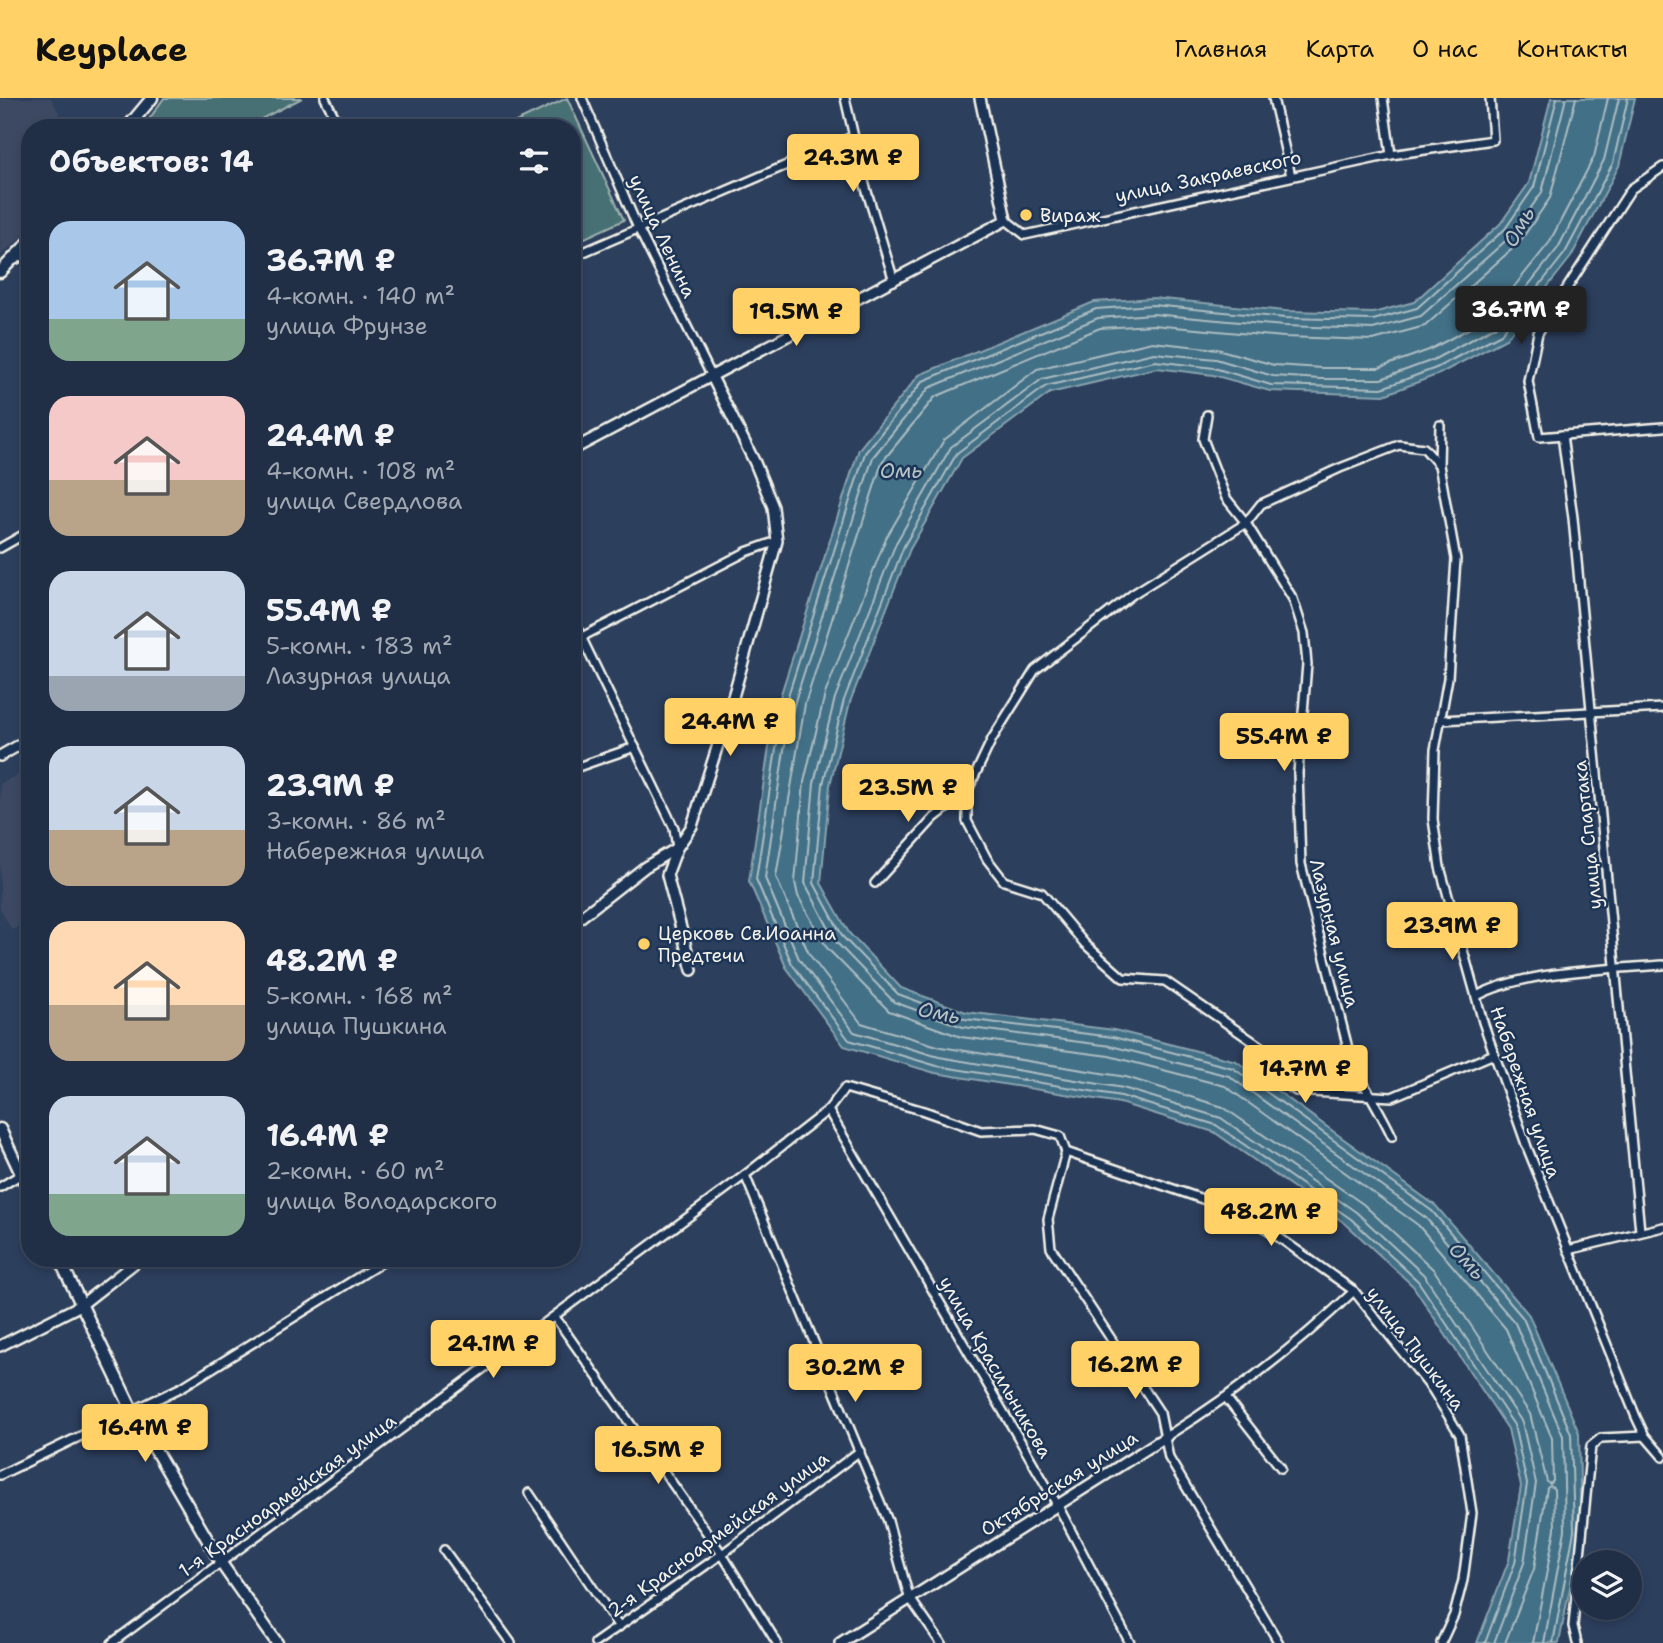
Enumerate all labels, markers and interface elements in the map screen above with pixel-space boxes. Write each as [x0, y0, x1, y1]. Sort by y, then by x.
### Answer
text: Keyplace [35, 27, 188, 72]
text: Главная [1174, 33, 1267, 65]
text: Карта [1305, 33, 1374, 65]
text: О нас [1412, 33, 1478, 65]
text: Контакты [1516, 33, 1628, 65]
pin: 24.3M ₽ [788, 134, 918, 194]
text: Объектов: 14 [49, 141, 254, 182]
icon: filters [515, 142, 553, 180]
text: 24.3M ₽ [803, 142, 903, 172]
street label: улица Закраевского [1113, 145, 1303, 208]
street label: улица Ленина [623, 170, 702, 302]
water label: Омь [1496, 202, 1542, 252]
place label: Вираж [1040, 203, 1100, 228]
marker: Вираж [1018, 207, 1034, 223]
text: 36.7M ₽ [266, 240, 396, 281]
icon: home [105, 249, 189, 333]
text: 4-комн. · 140 m² [266, 281, 455, 311]
pin: 36.7M ₽ [1456, 286, 1586, 346]
pin: 19.5M ₽ [731, 288, 861, 348]
text: 36.7M ₽ [1471, 294, 1571, 324]
text: 19.5M ₽ [749, 296, 843, 326]
text: улица Фрунзе [266, 311, 428, 341]
text: 24.4M ₽ [266, 415, 395, 456]
icon: home [105, 424, 189, 508]
text: 4-комн. · 108 m² [266, 456, 455, 486]
water label: Омь [880, 457, 922, 485]
text: улица Свердлова [266, 486, 462, 516]
text: 55.4M ₽ [266, 590, 392, 631]
icon: home [105, 599, 189, 683]
text: 5-комн. · 183 m² [266, 631, 453, 661]
text: Лазурная улица [266, 661, 451, 691]
pin: 24.4M ₽ [665, 698, 795, 758]
text: 24.4M ₽ [681, 706, 779, 736]
pin: 55.4M ₽ [1219, 714, 1349, 773]
text: 55.4M ₽ [1236, 721, 1332, 751]
street label: улица Спартака [1567, 759, 1608, 911]
pin: 23.5M ₽ [843, 764, 973, 824]
text: 23.9M ₽ [266, 765, 395, 806]
text: 23.5M ₽ [858, 772, 958, 802]
icon: home [105, 774, 189, 858]
text: 3-комн. · 86 m² [266, 806, 446, 836]
text: Набережная улица [266, 836, 484, 866]
street label: Лазурная улица [1304, 856, 1365, 1010]
pin: 23.9M ₽ [1387, 902, 1517, 962]
text: 23.9M ₽ [1403, 910, 1501, 940]
place label: Церковь Св.Иоанна Предтечи [658, 921, 836, 968]
marker: Церковь Св.Иоанна Предтечи [636, 936, 652, 952]
text: 48.2M ₽ [266, 940, 398, 981]
icon: home [105, 949, 189, 1033]
text: 5-комн. · 168 m² [266, 981, 453, 1011]
water label: Омь [915, 995, 963, 1031]
street label: Набережная улица [1484, 1003, 1567, 1182]
text: улица Пушкина [266, 1011, 447, 1041]
pin: 14.7M ₽ [1240, 1046, 1370, 1105]
text: 14.7M ₽ [1259, 1053, 1351, 1083]
text: 16.4M ₽ [266, 1115, 389, 1156]
icon: home [105, 1124, 189, 1208]
text: 2-комн. · 60 m² [266, 1156, 444, 1186]
text: улица Володарского [266, 1186, 498, 1216]
pin: 48.2M ₽ [1206, 1188, 1336, 1248]
text: 48.2M ₽ [1220, 1196, 1322, 1226]
water label: Омь [1442, 1236, 1492, 1286]
street label: улица Красильникова [933, 1272, 1058, 1463]
street label: улица Пушкина [1361, 1281, 1471, 1416]
pin: 24.1M ₽ [428, 1320, 558, 1380]
text: 24.1M ₽ [447, 1328, 539, 1358]
pin: 16.2M ₽ [1070, 1342, 1200, 1401]
pin: 30.2M ₽ [790, 1344, 920, 1404]
text: 16.2M ₽ [1087, 1349, 1183, 1379]
text: 30.2M ₽ [805, 1352, 905, 1382]
pin: 16.4M ₽ [80, 1404, 210, 1464]
street label: 1-я Красноармейская улица [174, 1408, 401, 1583]
text: 16.4M ₽ [98, 1412, 192, 1442]
street label: Октябрьская улица [976, 1425, 1143, 1542]
pin: 16.5M ₽ [593, 1426, 723, 1486]
text: 16.5M ₽ [611, 1434, 705, 1464]
street label: 2-я Красноармейская улица [603, 1446, 834, 1623]
map controls [1572, 1550, 1642, 1620]
button: layers [1572, 1550, 1642, 1620]

